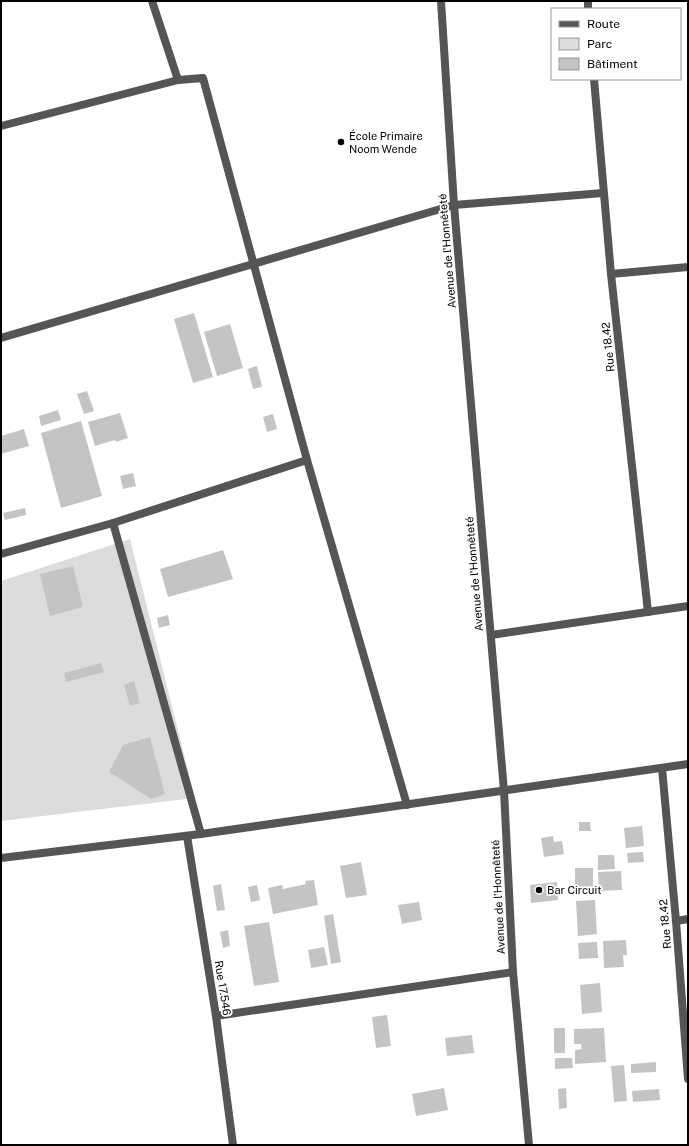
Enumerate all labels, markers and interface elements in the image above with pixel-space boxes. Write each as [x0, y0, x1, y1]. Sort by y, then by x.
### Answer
legend [551, 8, 681, 80]
text: Route [587, 17, 620, 31]
text: Parc [587, 37, 612, 51]
text: Bâtiment [587, 57, 638, 71]
place label: École Primaire Noom Wende [349, 129, 423, 155]
marker: École Primaire Noom Wende [336, 137, 346, 147]
street label: Avenue de l'Honnêteté [436, 193, 458, 309]
street label: Rue 18.42 [599, 321, 617, 373]
street label: Avenue de l'Honnêteté [463, 516, 485, 632]
street label: Avenue de l'Honnêteté [489, 839, 507, 955]
place label: Bar Circuit [547, 884, 601, 896]
marker: Bar Circuit [534, 885, 544, 895]
street label: Rue 18.42 [657, 898, 673, 949]
street label: Rue 17.546 [213, 960, 233, 1017]

